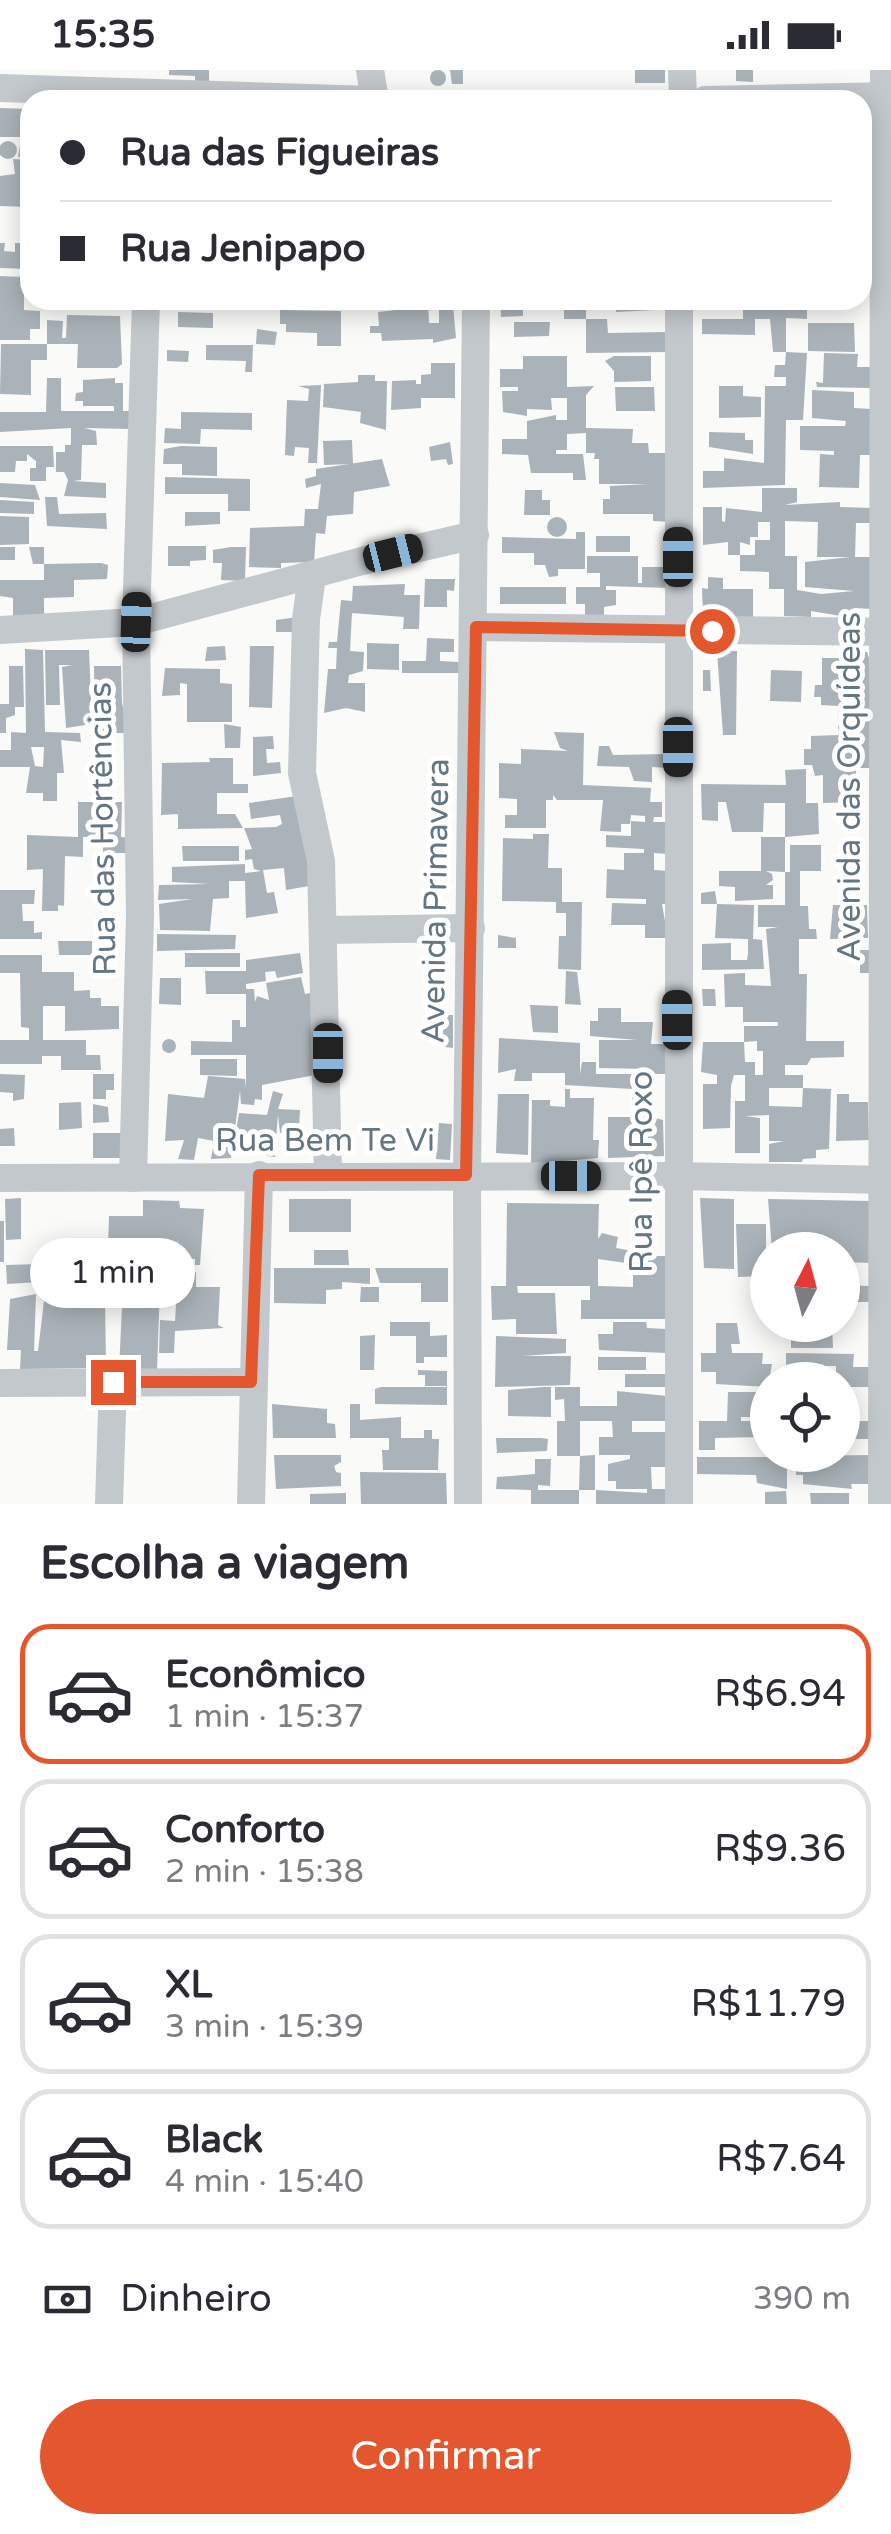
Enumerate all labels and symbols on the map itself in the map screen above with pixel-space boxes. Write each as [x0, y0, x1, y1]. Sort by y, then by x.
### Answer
car [663, 527, 693, 587]
car [360, 531, 426, 575]
car [120, 591, 152, 653]
route start [690, 609, 735, 654]
street label: Avenida das Orquídeas [831, 612, 869, 962]
street label: Rua das Hortências [81, 682, 125, 976]
car [663, 717, 693, 777]
street label: Avenida Primavera [415, 758, 457, 1044]
car [662, 990, 692, 1050]
car [313, 1023, 343, 1083]
street label: Rua Ipê Roxo [623, 1071, 661, 1273]
street label: Rua Bem Te Vi [215, 1122, 435, 1160]
car [541, 1161, 601, 1191]
north arrow [750, 1232, 860, 1342]
callout: 1 min [31, 1237, 196, 1307]
route end [91, 1360, 136, 1405]

